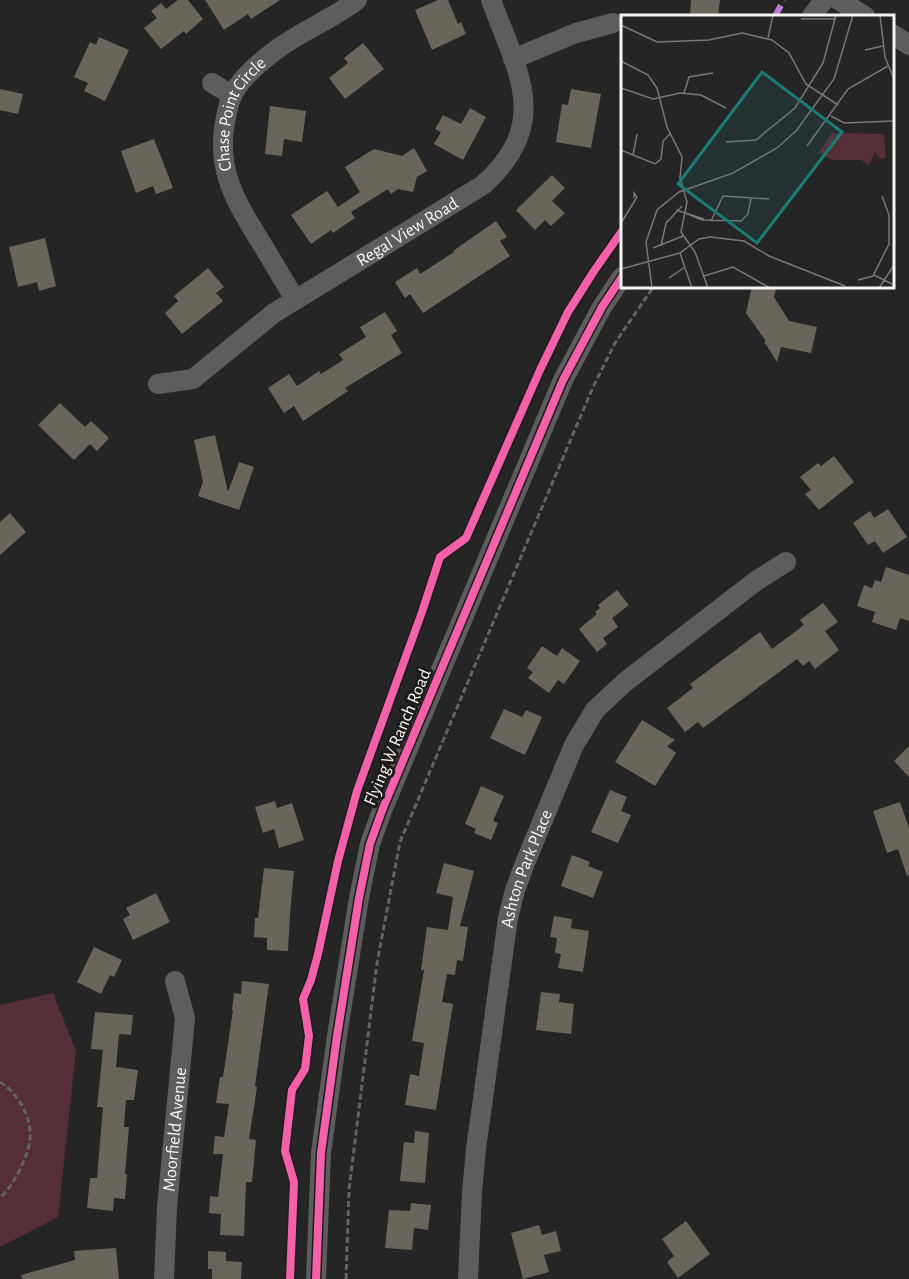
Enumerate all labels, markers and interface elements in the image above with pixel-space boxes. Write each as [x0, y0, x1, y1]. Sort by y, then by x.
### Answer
inset map [621, 15, 894, 288]
street label: Chase Point Circle [215, 54, 270, 173]
street label: Regal View Road [354, 194, 462, 270]
street label: Flying W Ranch Road [361, 666, 435, 808]
street label: Ashton Park Place [499, 807, 556, 929]
street label: Moorfield Avenue [161, 1067, 190, 1192]

